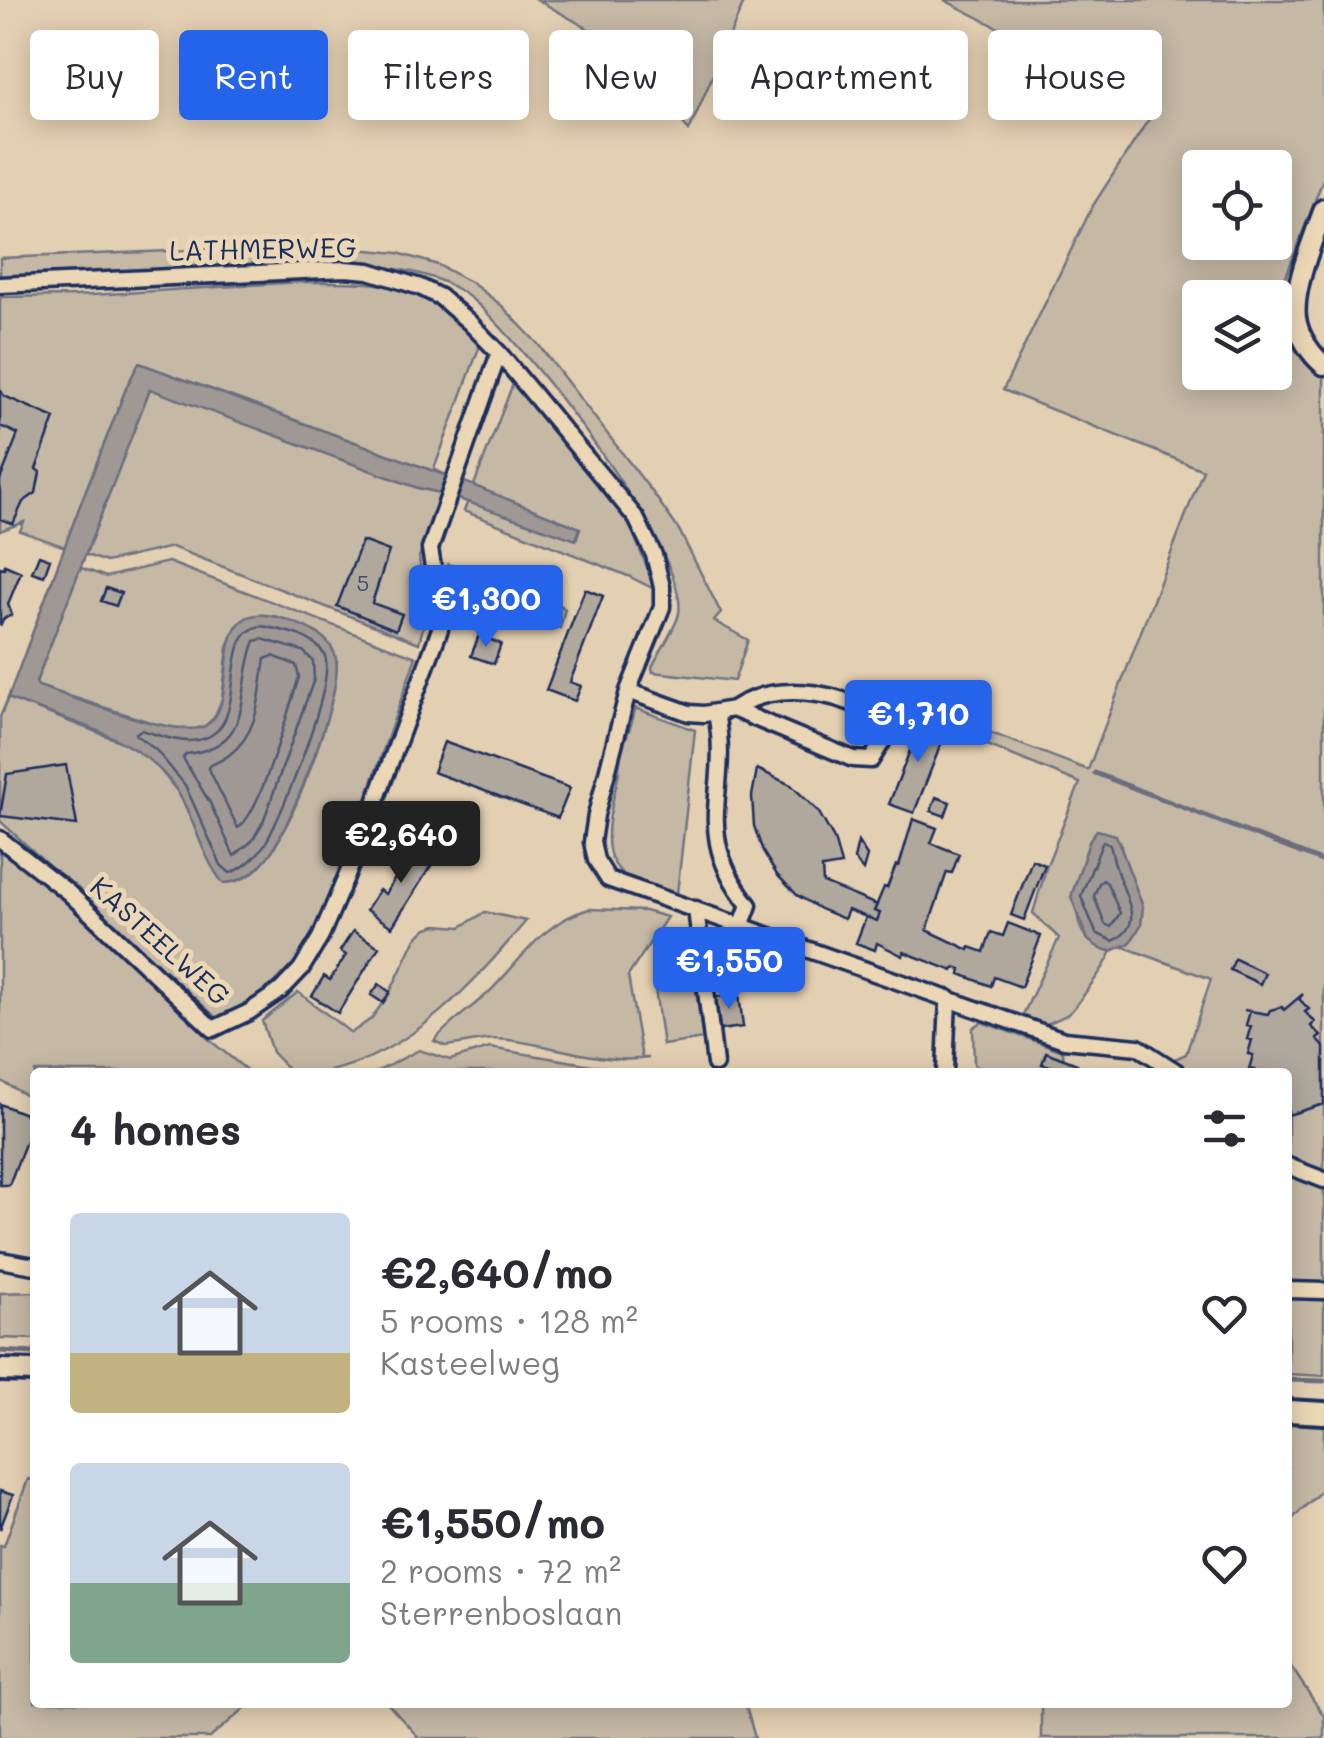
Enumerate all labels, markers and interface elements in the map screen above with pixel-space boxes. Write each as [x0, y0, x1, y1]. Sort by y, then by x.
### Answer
chip: Buy [30, 30, 159, 120]
chip: Rent [179, 30, 328, 120]
chip: Filters [348, 30, 529, 120]
chip: New [549, 30, 693, 120]
chip: Apartment [713, 30, 968, 120]
chip: House [988, 30, 1162, 120]
map controls [1182, 150, 1292, 390]
button: locate [1182, 150, 1292, 260]
street label: LATHMERWEG [169, 228, 357, 268]
button: layers [1182, 280, 1292, 390]
pin: €1,300 [405, 565, 567, 650]
house number: 5 [357, 568, 369, 597]
text: €1,300 [431, 576, 541, 618]
pin: €1,710 [837, 680, 999, 765]
text: €1,710 [867, 691, 969, 733]
pin: €2,640 [320, 801, 482, 886]
text: €2,640 [344, 812, 458, 854]
street label: KASTEELWEG [83, 868, 238, 1012]
pin: €1,550 [648, 927, 810, 1012]
text: €1,550 [675, 938, 783, 980]
text: 4 homes [70, 1101, 241, 1156]
icon: filters [1197, 1101, 1252, 1156]
text: €2,640/mo [380, 1244, 613, 1299]
icon: home [150, 1253, 270, 1373]
icon: heart [1197, 1286, 1252, 1341]
text: 5 rooms · 128 m² [380, 1299, 638, 1341]
text: Kasteelweg [380, 1341, 560, 1383]
text: €1,550/mo [380, 1494, 605, 1549]
icon: home [150, 1503, 270, 1623]
icon: heart [1197, 1536, 1252, 1591]
text: 2 rooms · 72 m² [380, 1549, 621, 1591]
text: Sterrenboslaan [380, 1591, 622, 1633]

